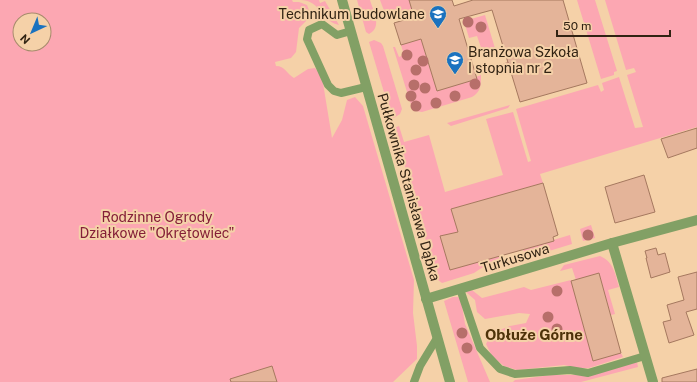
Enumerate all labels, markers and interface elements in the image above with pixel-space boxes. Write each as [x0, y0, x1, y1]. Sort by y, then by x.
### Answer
school or university icon: Technikum Budowlane [428, 4, 448, 29]
place label: Technikum Budowlane [279, 6, 425, 22]
north arrow [12, 12, 52, 52]
scale bar [557, 12, 670, 38]
text: 50 m [563, 19, 591, 33]
text: N [18, 32, 32, 46]
place label: Branżowa Szkoła I stopnia nr 2 [468, 44, 579, 76]
school or university icon: Branżowa Szkoła I stopnia nr 2 [445, 50, 465, 75]
street label: Pułkownika Stanisława Dąbka [374, 91, 444, 283]
park label: Rodzinne Ogrody Działkowe "Okrętowiec" [80, 209, 234, 241]
street label: Turkusowa [479, 240, 551, 276]
district label: Obłuże Górne [485, 326, 583, 343]

